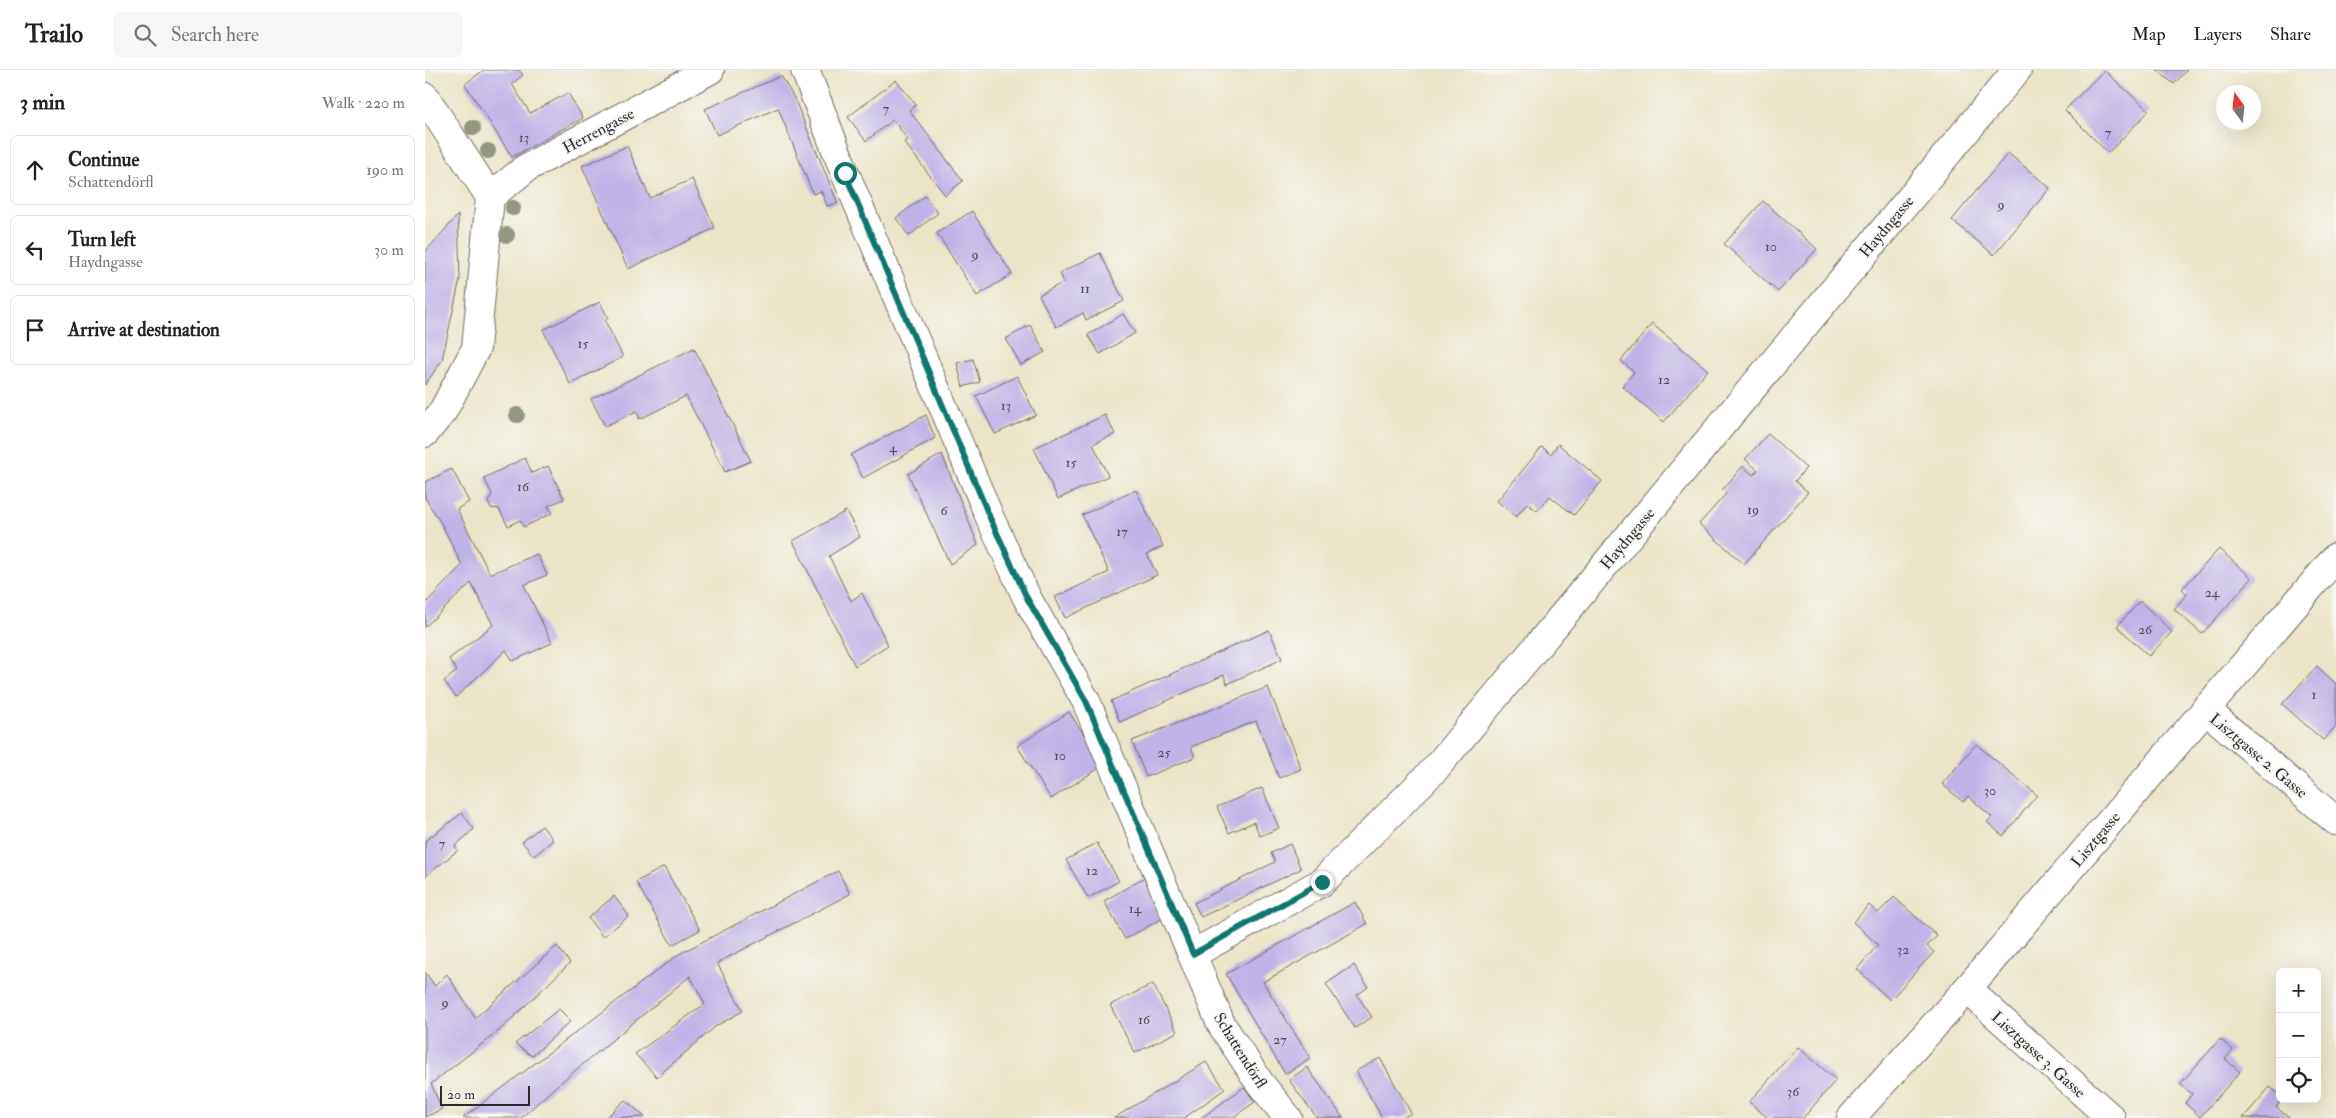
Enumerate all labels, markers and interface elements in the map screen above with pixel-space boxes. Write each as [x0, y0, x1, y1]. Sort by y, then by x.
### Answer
search box [113, 12, 463, 57]
text: Trailo [25, 19, 83, 50]
icon: search [131, 21, 159, 49]
text: Search here [171, 23, 259, 47]
text: Map [2132, 23, 2166, 46]
text: Layers [2194, 23, 2242, 46]
text: Share [2270, 23, 2311, 46]
north arrow [2216, 85, 2261, 130]
text: 3 min [20, 89, 65, 116]
text: Walk · 220 m [322, 93, 405, 113]
house number: 7 [883, 100, 890, 117]
street label: Herrengasse [559, 103, 638, 158]
house number: 7 [2105, 124, 2112, 141]
house number: 13 [519, 129, 529, 146]
text: Continue [68, 148, 139, 172]
icon: ahead [21, 156, 49, 184]
text: 190 m [366, 160, 404, 180]
route start [834, 162, 857, 185]
text: Schattendörfl [68, 172, 153, 192]
street label: Haydngasse [1855, 191, 1919, 262]
house number: 9 [1996, 196, 2005, 213]
text: Turn left [68, 228, 136, 252]
icon: left [21, 236, 49, 264]
house number: 10 [1765, 238, 1777, 255]
text: 30 m [374, 240, 404, 260]
house number: 9 [970, 246, 979, 263]
text: Haydngasse [68, 252, 143, 272]
house number: 11 [1080, 280, 1090, 297]
icon: arrive [21, 316, 49, 344]
text: Arrive at destination [68, 318, 220, 342]
house number: 15 [577, 335, 589, 352]
house number: 12 [1658, 371, 1670, 388]
house number: 13 [1001, 397, 1011, 414]
house number: 4 [889, 439, 898, 456]
house number: 15 [1065, 454, 1077, 471]
house number: 16 [517, 478, 530, 495]
house number: 19 [1747, 501, 1759, 518]
house number: 6 [940, 502, 948, 519]
street label: Haydngasse [1596, 503, 1660, 574]
house number: 17 [1116, 523, 1128, 540]
house number: 24 [2205, 584, 2221, 601]
house number: 26 [2138, 621, 2153, 638]
house number: 1 [2312, 686, 2317, 703]
street label: Lisztgasse 2. Gasse [2205, 709, 2312, 803]
house number: 25 [1157, 744, 1171, 761]
house number: 10 [1054, 747, 1066, 764]
house number: 30 [1984, 782, 1996, 799]
street label: Lisztgasse [2067, 808, 2125, 871]
house number: 7 [439, 835, 446, 852]
house number: 12 [1086, 862, 1098, 879]
route end [1311, 871, 1334, 894]
house number: 14 [1129, 900, 1143, 917]
house number: 32 [1897, 941, 1909, 958]
map controls [2276, 968, 2321, 1103]
button: + [2276, 968, 2321, 1013]
house number: 9 [440, 994, 449, 1011]
street label: Lisztgasse 3. Gasse [1987, 1007, 2090, 1103]
street label: Schattendörfl [1209, 1009, 1271, 1092]
house number: 16 [1138, 1011, 1151, 1028]
button: − [2276, 1013, 2321, 1058]
house number: 27 [1273, 1031, 1287, 1048]
button: locate [2276, 1058, 2321, 1103]
scale bar [440, 1083, 530, 1106]
house number: 36 [1787, 1083, 1800, 1100]
text: 20 m [447, 1086, 475, 1103]

